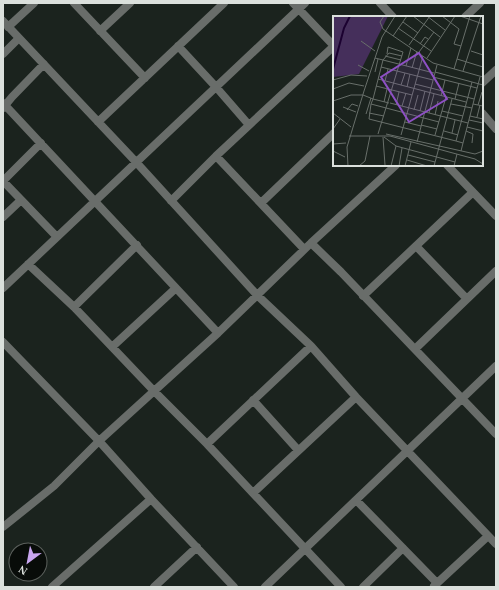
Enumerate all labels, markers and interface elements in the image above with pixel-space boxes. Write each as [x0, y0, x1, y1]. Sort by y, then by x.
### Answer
inset map [333, 16, 483, 166]
north arrow [8, 542, 48, 582]
text: N [16, 563, 29, 578]

